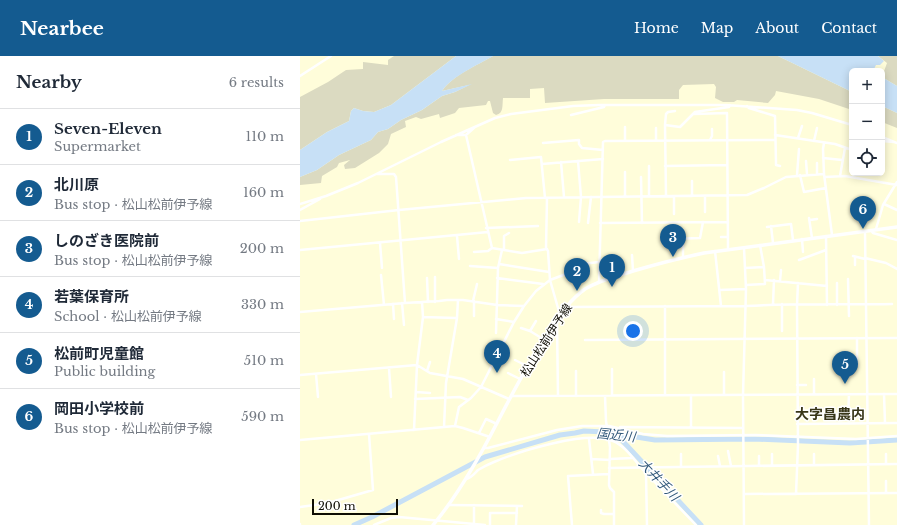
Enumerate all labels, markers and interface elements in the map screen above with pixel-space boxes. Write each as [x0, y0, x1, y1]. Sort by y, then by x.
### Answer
text: Nearbee [20, 17, 104, 40]
text: Home [634, 19, 679, 37]
text: Map [701, 19, 733, 37]
text: About [755, 19, 799, 37]
text: Contact [821, 19, 877, 37]
map controls [849, 68, 885, 176]
button: + [849, 68, 885, 104]
text: Nearby [16, 72, 82, 93]
text: 6 results [229, 74, 284, 91]
button: − [849, 104, 885, 140]
text: Seven-Eleven [54, 119, 162, 138]
text: 1 [26, 128, 32, 145]
text: 110 m [245, 128, 284, 145]
text: Supermarket [54, 138, 141, 155]
button: locate [849, 140, 885, 176]
text: 北川原 [54, 175, 99, 194]
text: 2 [25, 184, 33, 201]
text: 160 m [243, 184, 284, 201]
text: Bus stop · 松山松前伊予線 [54, 196, 213, 213]
pin: 6 [850, 196, 876, 229]
pin: 3 [660, 224, 686, 257]
text: しのざき医院前 [54, 231, 159, 250]
text: 3 [25, 240, 33, 257]
text: 200 m [240, 240, 284, 257]
text: Bus stop · 松山松前伊予線 [54, 252, 213, 269]
pin: 1 [599, 254, 625, 287]
pin: 2 [564, 258, 590, 291]
text: 若葉保育所 [54, 287, 129, 306]
text: 4 [25, 296, 33, 313]
text: 330 m [241, 296, 284, 313]
street label: 松山松前伊予線 [517, 301, 575, 379]
text: School · 松山松前伊予線 [54, 308, 202, 325]
your location [623, 321, 643, 341]
pin: 4 [484, 340, 510, 373]
text: 松前町児童館 [54, 344, 144, 363]
pin: 5 [832, 351, 858, 384]
text: 5 [25, 352, 33, 369]
text: 510 m [244, 352, 284, 369]
text: Public building [54, 363, 155, 380]
text: 岡田小学校前 [54, 399, 144, 418]
district label: 大字昌農内 [795, 405, 865, 423]
text: 6 [25, 408, 33, 425]
text: 590 m [241, 408, 284, 425]
text: Bus stop · 松山松前伊予線 [54, 420, 213, 437]
water label: 国近川 [596, 425, 638, 446]
water label: 大井手川 [635, 455, 684, 506]
scale bar [312, 497, 398, 516]
text: 200 m [318, 499, 355, 513]

